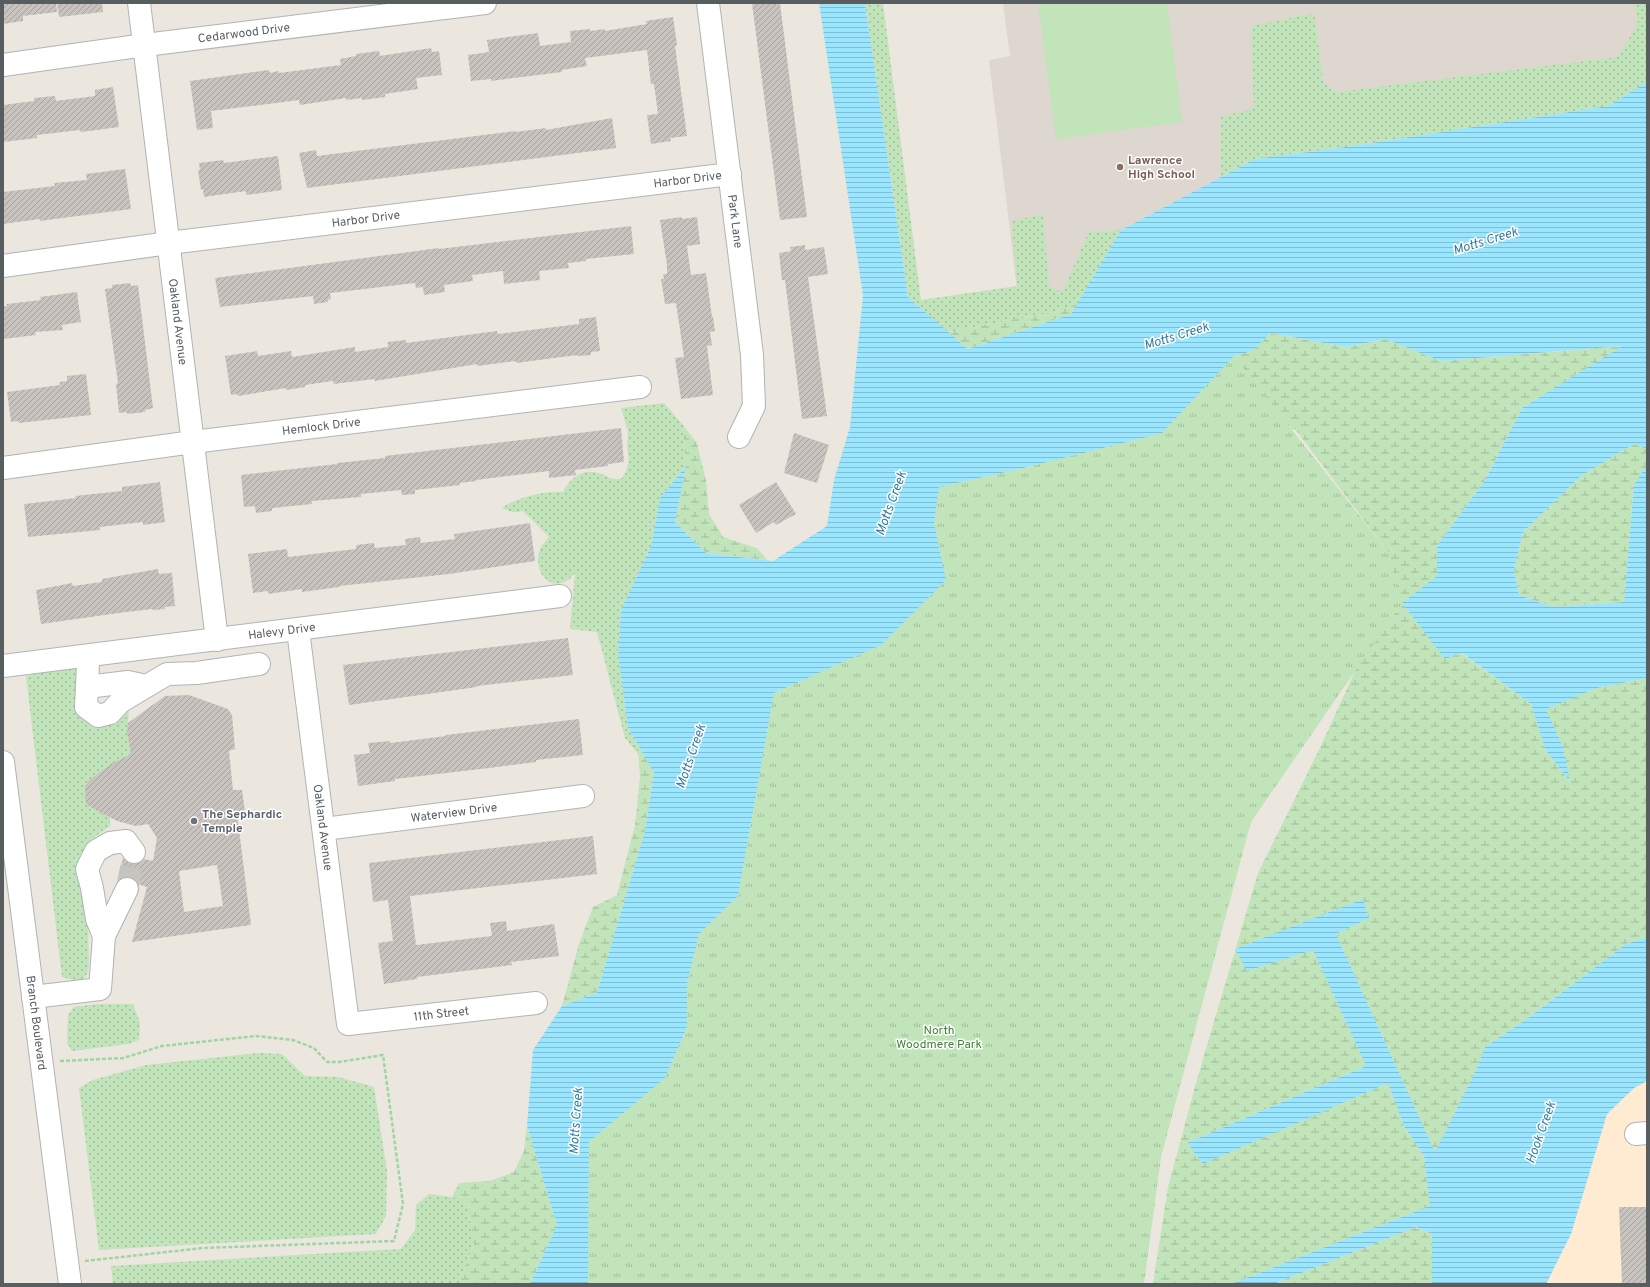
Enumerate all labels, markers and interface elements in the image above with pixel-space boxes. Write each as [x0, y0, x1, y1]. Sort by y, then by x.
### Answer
street label: Cedarwood Drive [197, 20, 291, 47]
place label: Lawrence High School [1128, 153, 1195, 183]
marker: Lawrence High School [1115, 162, 1125, 172]
street label: Harbor Drive [653, 168, 723, 192]
street label: Park Lane [723, 194, 746, 249]
street label: Harbor Drive [331, 208, 401, 232]
water label: Motts Creek [1451, 224, 1520, 259]
street label: Oakland Avenue [164, 278, 190, 366]
water label: Motts Creek [1142, 319, 1211, 354]
street label: Hemlock Drive [281, 414, 362, 440]
water label: Motts Creek [873, 469, 911, 538]
street label: Halevy Drive [247, 620, 317, 644]
water label: Motts Creek [673, 722, 711, 791]
street label: Oakland Avenue [309, 783, 335, 872]
street label: Waterview Drive [410, 800, 498, 827]
place label: The Sephardic Temple [202, 807, 282, 837]
marker: The Sephardic Temple [189, 816, 199, 826]
street label: Branch Boulevard [21, 975, 50, 1071]
street label: 11th Street [413, 1004, 470, 1026]
park label: North Woodmere Park [896, 1023, 982, 1053]
water label: Motts Creek [567, 1087, 587, 1155]
water label: Hook Creek [1523, 1099, 1561, 1166]

